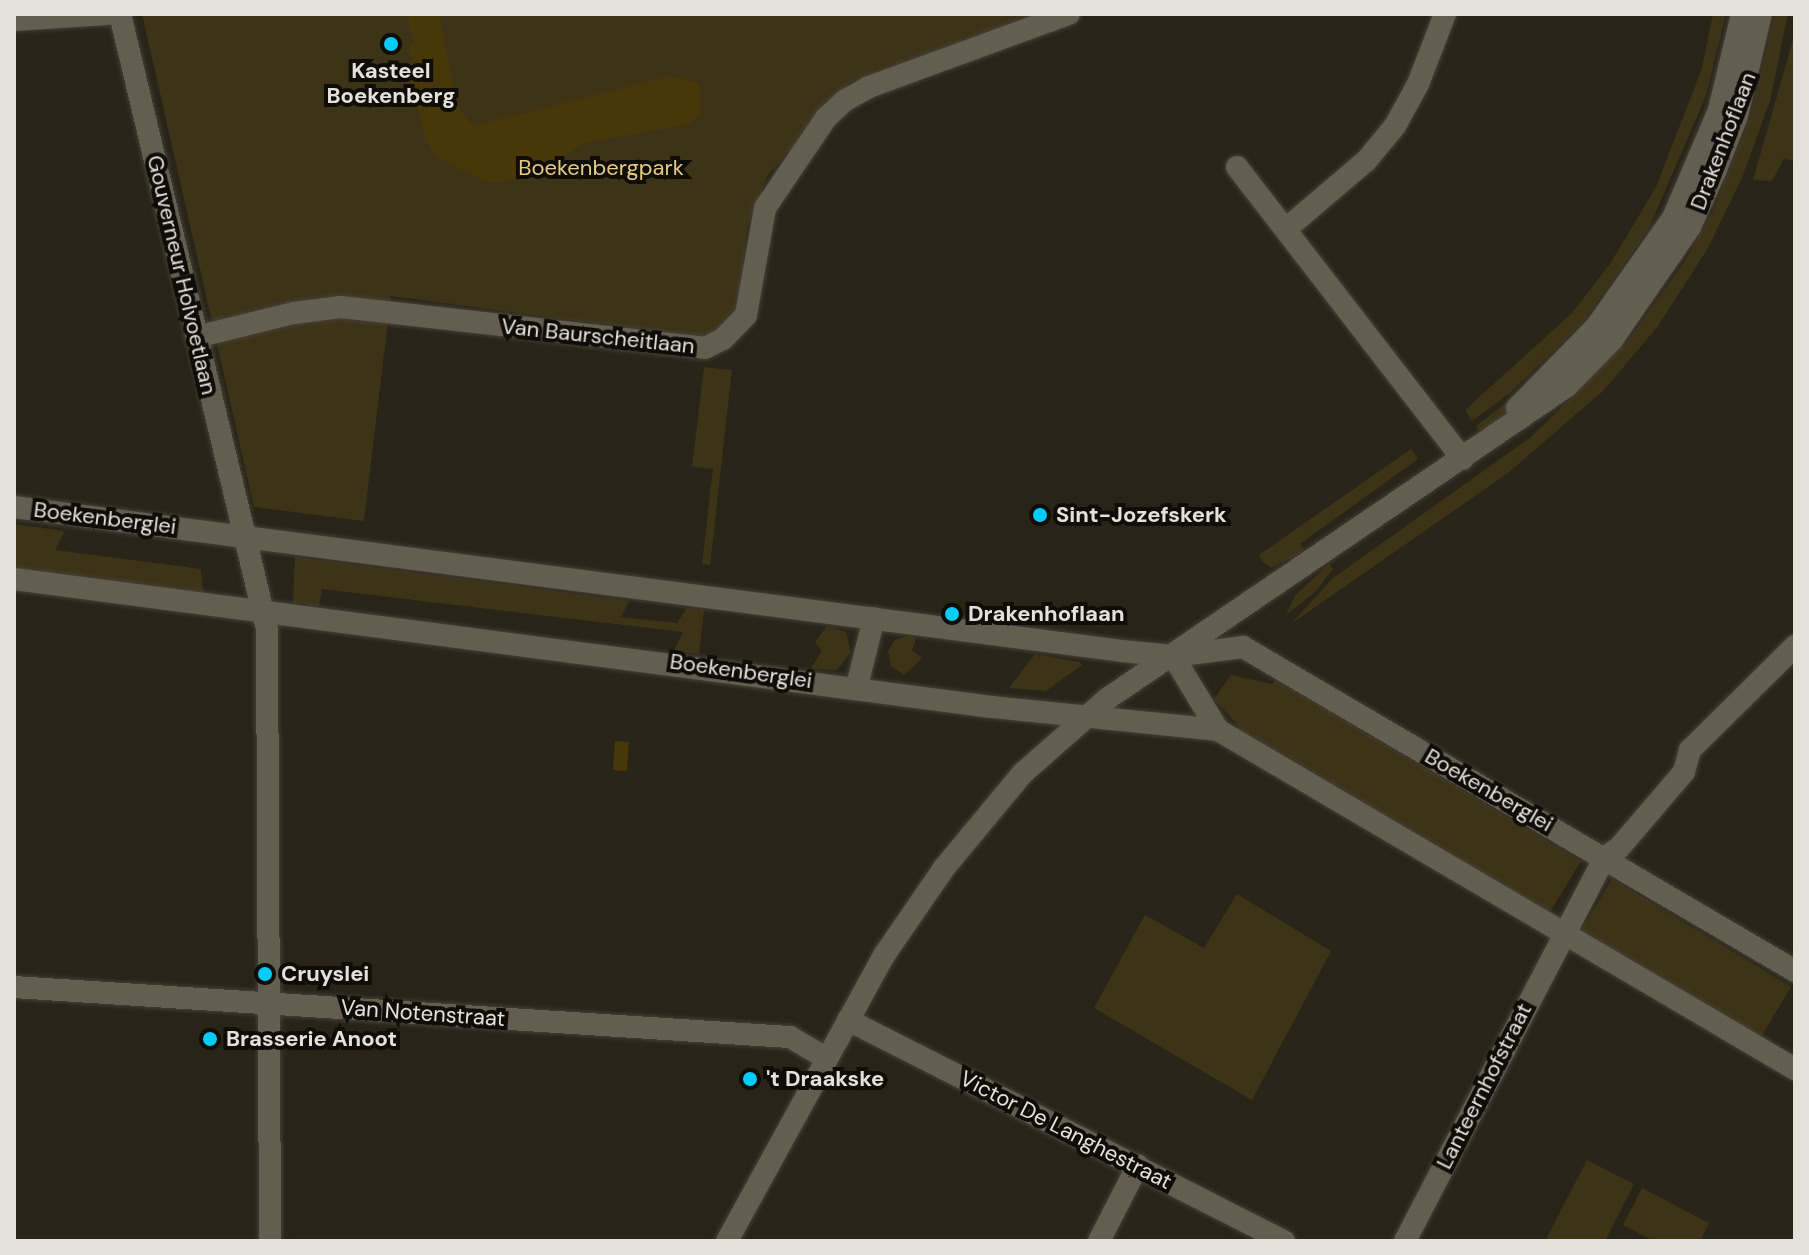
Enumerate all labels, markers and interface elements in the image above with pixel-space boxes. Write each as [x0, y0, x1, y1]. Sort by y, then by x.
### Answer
marker: Kasteel Boekenberg [382, 35, 400, 53]
place label: Kasteel Boekenberg [327, 57, 455, 108]
street label: Drakenhoflaan [1685, 68, 1761, 214]
street label: Gouverneur Holvoetlaan [142, 153, 222, 397]
park label: Boekenbergpark [518, 155, 684, 181]
street label: Van Baurscheitlaan [500, 313, 696, 359]
street label: Boekenberglei [32, 496, 178, 540]
place label: Sint-Jozefskerk [1056, 502, 1227, 528]
marker: Sint-Jozefskerk [1031, 506, 1049, 524]
place label: Drakenhoflaan [968, 601, 1124, 627]
marker: Drakenhoflaan [943, 605, 961, 623]
street label: Boekenberglei [668, 648, 814, 694]
street label: Boekenberglei [1420, 743, 1558, 837]
place label: Cruyslei [281, 961, 369, 987]
marker: Cruyslei [256, 965, 274, 983]
street label: Van Notenstraat [340, 994, 506, 1032]
street label: Lanteernhofstraat [1431, 999, 1537, 1173]
place label: Brasserie Anoot [226, 1026, 397, 1052]
marker: Brasserie Anoot [201, 1030, 219, 1048]
street label: Victor De Langhestraat [956, 1065, 1176, 1195]
place label: 't Draakske [766, 1066, 884, 1092]
marker: 't Draakske [741, 1070, 759, 1088]

